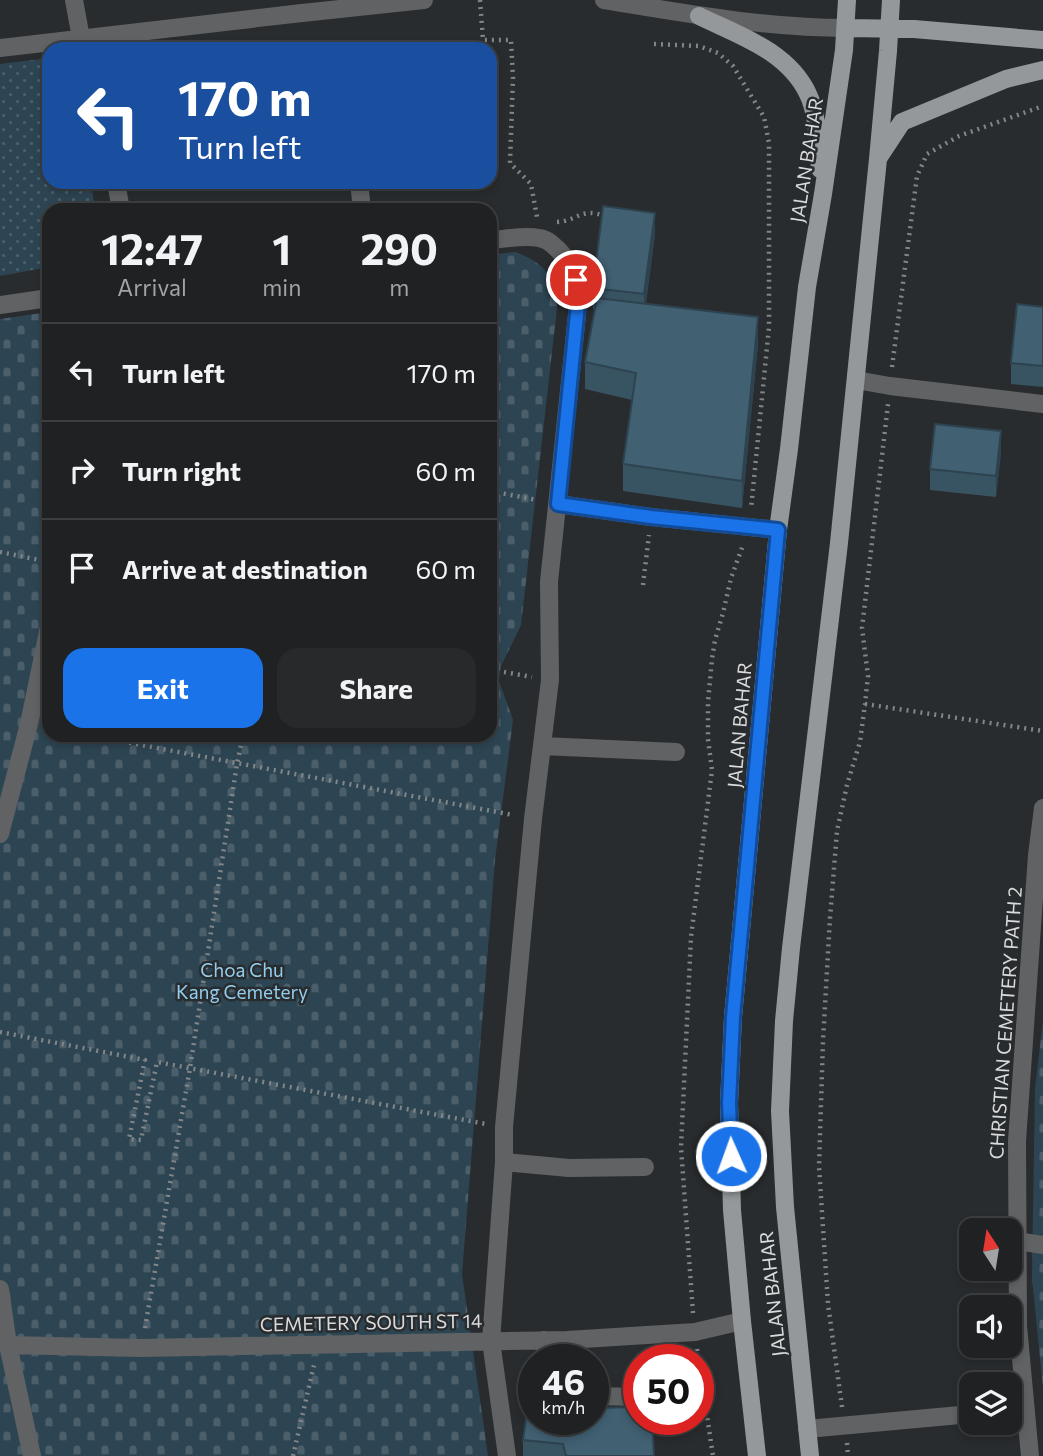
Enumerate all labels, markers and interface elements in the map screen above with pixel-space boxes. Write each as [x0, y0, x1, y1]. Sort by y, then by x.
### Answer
text: 170 m [178, 66, 311, 126]
icon: left [63, 70, 154, 161]
street label: JALAN BAHAR [785, 96, 827, 224]
text: Turn left [178, 126, 302, 166]
text: 12:47 [101, 222, 203, 274]
text: 1 [272, 222, 291, 274]
text: 290 [360, 222, 438, 274]
pin [546, 250, 606, 310]
icon: arrive [557, 261, 595, 299]
text: Arrival [117, 273, 187, 301]
text: min [262, 273, 301, 301]
text: m [389, 273, 409, 301]
icon: left [63, 353, 101, 391]
text: Turn left [122, 357, 225, 388]
text: 170 m [407, 357, 476, 388]
icon: right [63, 451, 101, 489]
text: Turn right [122, 455, 241, 486]
text: 60 m [416, 455, 476, 486]
icon: arrive [63, 549, 101, 587]
text: Arrive at destination [122, 553, 368, 584]
text: 60 m [416, 553, 476, 584]
button: Exit [63, 648, 263, 728]
button: Share [277, 648, 476, 728]
street label: JALAN BAHAR [722, 661, 756, 789]
street label: CHRISTIAN CEMETERY PATH 2 [984, 886, 1026, 1160]
park label: Choa Chu Kang Cemetery [176, 958, 308, 1003]
position arrow [694, 1119, 768, 1193]
north arrow [959, 1218, 1022, 1281]
map controls [959, 1218, 1022, 1435]
street label: JALAN BAHAR [754, 1230, 790, 1358]
button: sound [959, 1295, 1022, 1358]
street label: CEMETERY SOUTH ST 14 [260, 1309, 482, 1335]
speed limit sign: 50 [623, 1344, 714, 1435]
text: 46 [542, 1359, 585, 1402]
button: layers [959, 1372, 1022, 1435]
text: km/h [542, 1396, 585, 1418]

